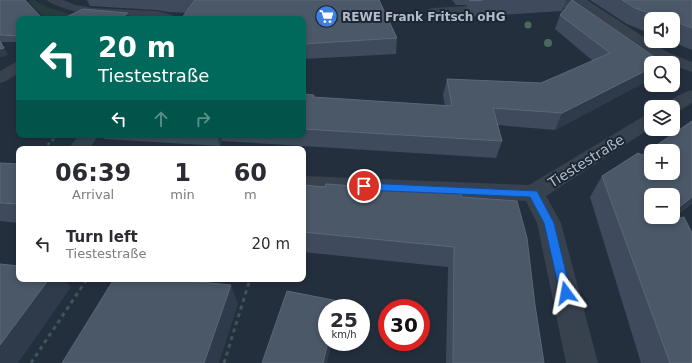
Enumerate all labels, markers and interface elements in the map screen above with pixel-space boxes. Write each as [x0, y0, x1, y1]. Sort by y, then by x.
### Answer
supermarket icon: REWE Frank Fritsch oHG [313, 4, 339, 30]
place label: REWE Frank Fritsch oHG [342, 10, 506, 24]
map controls [644, 12, 680, 224]
button: sound [644, 12, 680, 48]
text: 20 m [98, 31, 176, 64]
icon: left [32, 32, 84, 84]
button: search [644, 56, 680, 92]
text: Tiestestraße [98, 65, 209, 86]
button: layers [644, 100, 680, 136]
icon: left [108, 108, 130, 130]
icon: ahead [150, 108, 172, 130]
icon: right [192, 108, 214, 130]
street label: Tiestestraße [544, 131, 627, 191]
button: + [644, 144, 680, 180]
text: 06:39 [55, 159, 131, 187]
text: 1 [174, 159, 191, 187]
text: 60 [234, 159, 267, 187]
pin [347, 169, 381, 203]
icon: arrive [353, 175, 375, 197]
text: Arrival [72, 187, 114, 202]
text: min [170, 187, 195, 202]
text: m [244, 187, 257, 202]
button: − [644, 188, 680, 224]
text: Turn left [66, 228, 138, 246]
icon: left [32, 233, 54, 255]
text: 20 m [252, 235, 290, 253]
text: Tiestestraße [66, 246, 146, 261]
position arrow [545, 272, 587, 314]
speed limit sign: 30 [378, 299, 430, 351]
text: 25 [330, 308, 358, 332]
text: km/h [331, 329, 357, 340]

